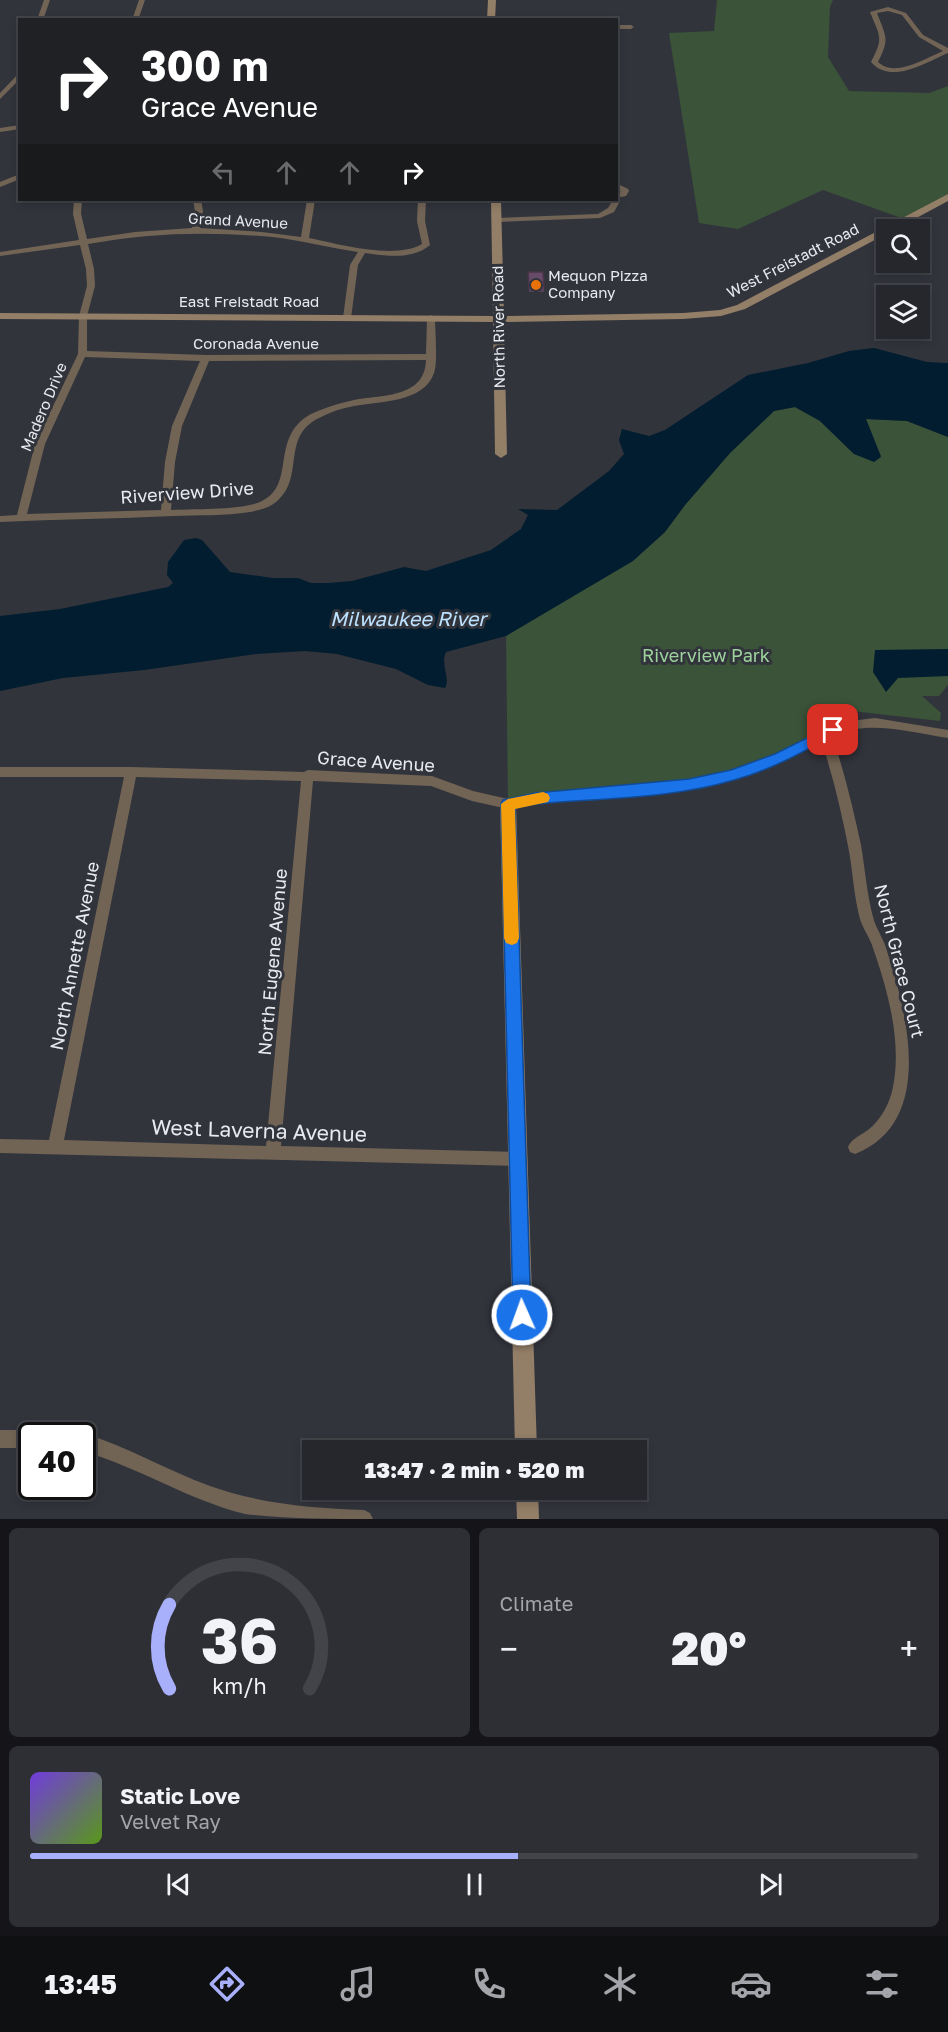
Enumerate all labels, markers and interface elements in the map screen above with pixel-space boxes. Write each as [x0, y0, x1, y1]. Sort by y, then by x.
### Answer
text: 300 m [141, 40, 268, 90]
icon: right [42, 42, 120, 120]
text: Grace Avenue [141, 91, 318, 123]
icon: left [207, 156, 240, 189]
icon: ahead [270, 156, 303, 189]
icon: ahead [333, 156, 366, 189]
icon: right [396, 156, 429, 189]
street label: Grand Avenue [188, 208, 289, 232]
street label: West Freistadt Road [724, 219, 862, 301]
map controls [876, 219, 930, 339]
button: search [876, 219, 930, 273]
street label: North River Road [488, 265, 508, 389]
place label: Mequon Pizza Company [548, 266, 648, 301]
marker: Mequon Pizza Company [529, 278, 543, 292]
button: layers [876, 285, 930, 339]
street label: East Freistadt Road [179, 292, 319, 310]
street label: Coronada Avenue [193, 334, 319, 352]
street label: Madero Drive [16, 359, 70, 454]
street label: Riverview Drive [120, 476, 254, 508]
water label: Milwaukee River [330, 606, 489, 630]
park label: Riverview Park [642, 644, 770, 666]
pin [807, 704, 858, 755]
icon: arrive [816, 713, 849, 746]
street label: Grace Avenue [316, 746, 436, 776]
street label: North Annette Avenue [45, 859, 103, 1052]
street label: North Eugene Avenue [253, 868, 291, 1056]
street label: North Grace Court [870, 882, 930, 1040]
street label: West Laverna Avenue [151, 1113, 367, 1147]
position arrow [490, 1283, 554, 1347]
speed limit sign: 40 [18, 1422, 96, 1500]
text: 13:47 · 2 min · 520 m [365, 1456, 584, 1483]
text: Climate [500, 1591, 573, 1615]
text: 36 [200, 1602, 278, 1677]
text: 20° [671, 1621, 746, 1675]
text: − [500, 1629, 518, 1668]
text: + [900, 1629, 918, 1668]
text: km/h [212, 1674, 267, 1700]
text: Static Love [120, 1782, 240, 1809]
text: Velvet Ray [120, 1809, 221, 1833]
icon: previous [162, 1868, 195, 1901]
icon: pause [458, 1868, 491, 1901]
icon: next [754, 1868, 787, 1901]
icon: directions [206, 1963, 248, 2005]
icon: music [337, 1963, 379, 2005]
icon: phone [468, 1963, 510, 2005]
icon: climate [599, 1963, 641, 2005]
icon: car [730, 1963, 772, 2005]
icon: filters [861, 1963, 903, 2005]
text: 13:45 [45, 1968, 117, 2000]

